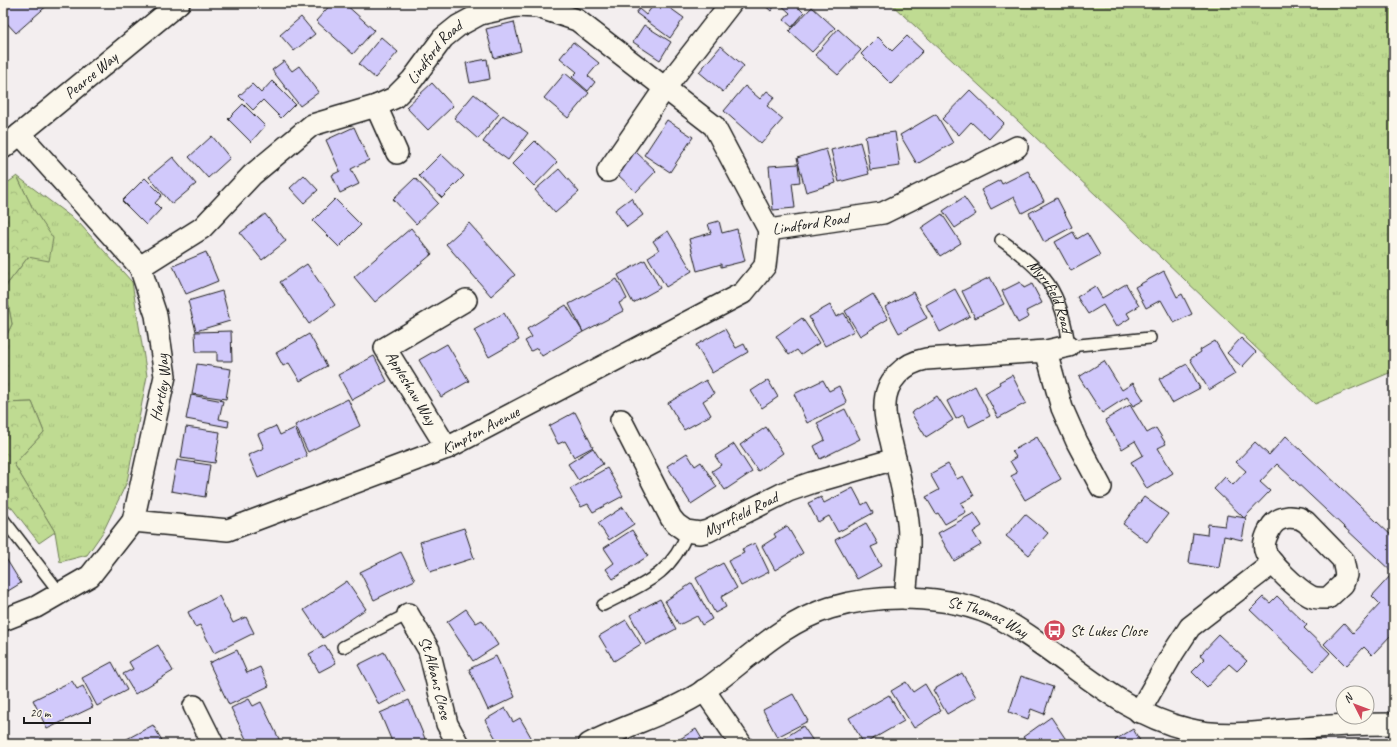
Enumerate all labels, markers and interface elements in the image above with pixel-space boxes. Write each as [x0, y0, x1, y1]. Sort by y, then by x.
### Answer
street label: Lindford Road [402, 15, 469, 88]
street label: Pearce Way [60, 47, 123, 103]
street label: Lindford Road [771, 208, 853, 239]
street label: Myrrfield Road [1023, 255, 1077, 337]
street label: Appleshaw Way [381, 347, 442, 430]
street label: Hartley Way [145, 351, 175, 423]
street label: Kimpton Avenue [439, 401, 524, 459]
street label: Myrrfield Road [700, 486, 784, 542]
street label: St Thomas Way [946, 592, 1033, 643]
bus stop icon: St Lukes Close [1042, 618, 1068, 644]
place label: St Lukes Close [1070, 621, 1149, 641]
street label: St Albans Close [413, 633, 456, 723]
north arrow [1335, 685, 1375, 725]
text: N [1340, 689, 1357, 706]
scale bar [24, 699, 90, 725]
text: 20 m [30, 705, 52, 721]

